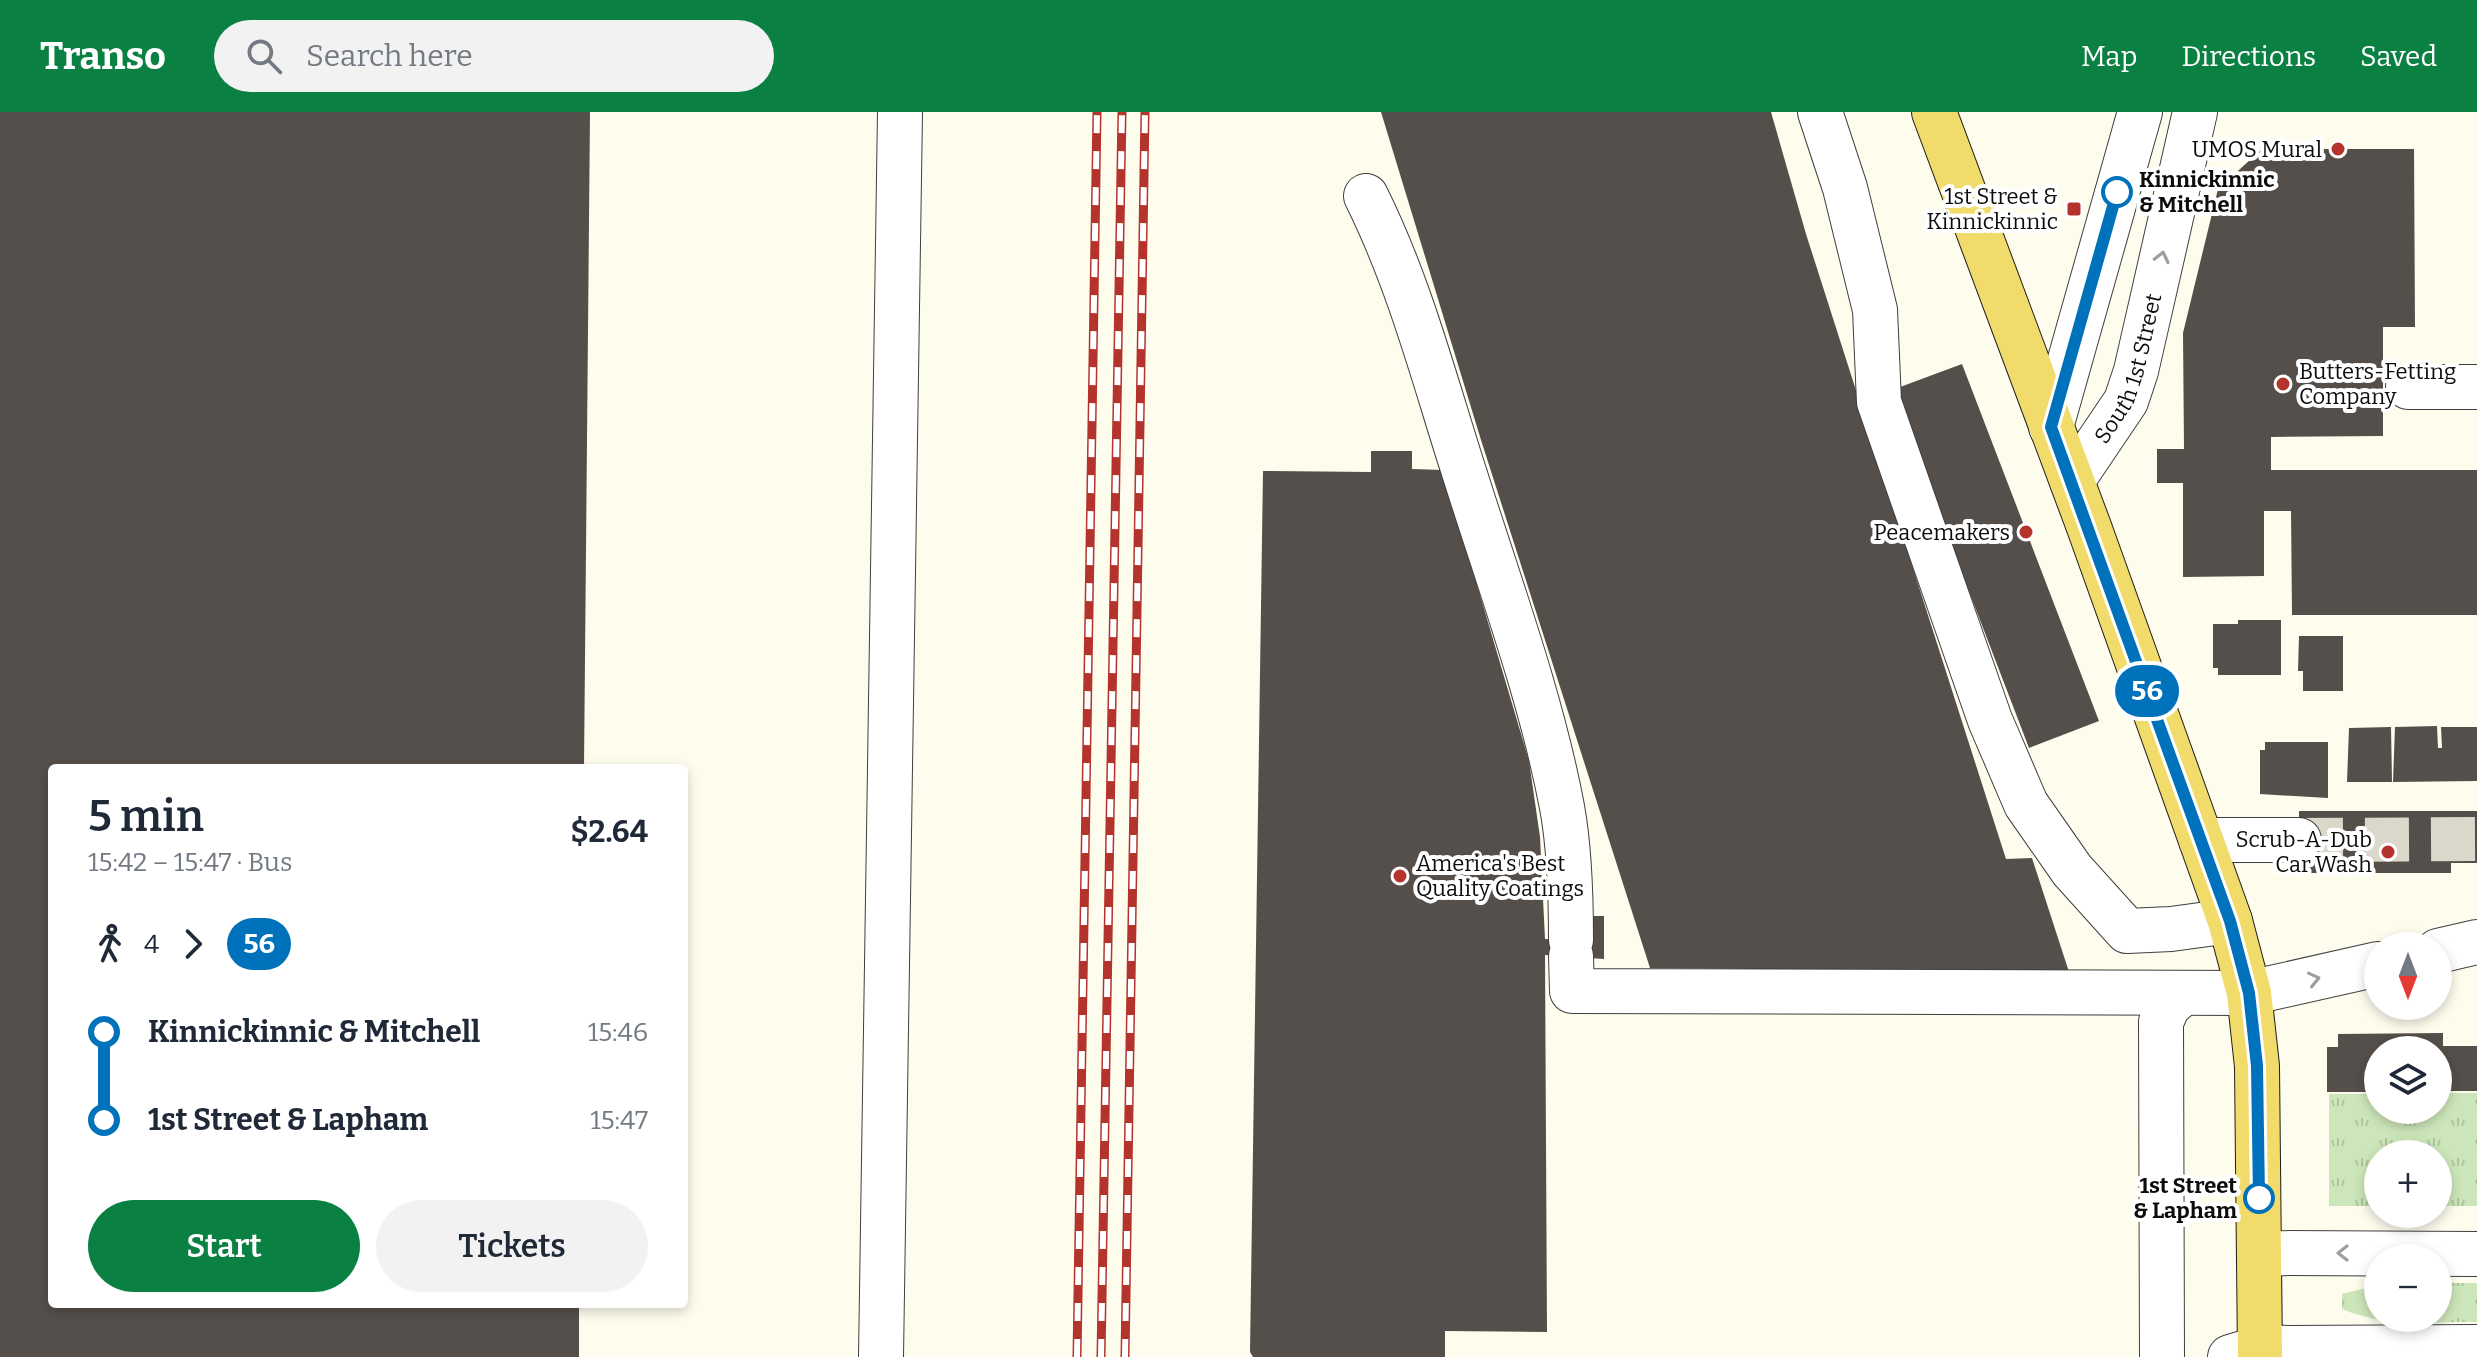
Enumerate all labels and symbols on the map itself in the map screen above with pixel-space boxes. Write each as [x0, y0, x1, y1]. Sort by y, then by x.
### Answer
place label: UMOS Mural [2192, 136, 2322, 163]
marker: UMOS Mural [2329, 140, 2347, 158]
place label: Kinnickinnic & Mitchell [2139, 166, 2275, 218]
marker: Kinnickinnic & Mitchell [2102, 177, 2132, 207]
place label: 1st Street & Kinnickinnic [1927, 183, 2058, 235]
marker: 1st Street & Kinnickinnic [2065, 200, 2083, 218]
one-way arrow [2153, 250, 2170, 264]
street label: South 1st Street [2088, 291, 2167, 448]
place label: Butters-Fetting Company [2299, 358, 2456, 410]
marker: Butters-Fetting Company [2274, 375, 2292, 393]
place label: Peacemakers [1874, 519, 2010, 546]
marker: Peacemakers [2017, 523, 2035, 541]
line badge: 56 [2111, 665, 2183, 717]
place label: Scrub-A-Dub Car Wash [2236, 826, 2372, 878]
marker: Scrub-A-Dub Car Wash [2379, 843, 2397, 861]
place label: America's Best Quality Coatings [1416, 850, 1584, 902]
marker: America's Best Quality Coatings [1391, 867, 1409, 885]
north arrow [2364, 932, 2452, 1020]
one-way arrow [2306, 971, 2320, 988]
place label: 1st Street & Lapham [2133, 1172, 2237, 1224]
marker: 1st Street & Lapham [2244, 1183, 2274, 1213]
one-way arrow [2336, 1245, 2349, 1262]

